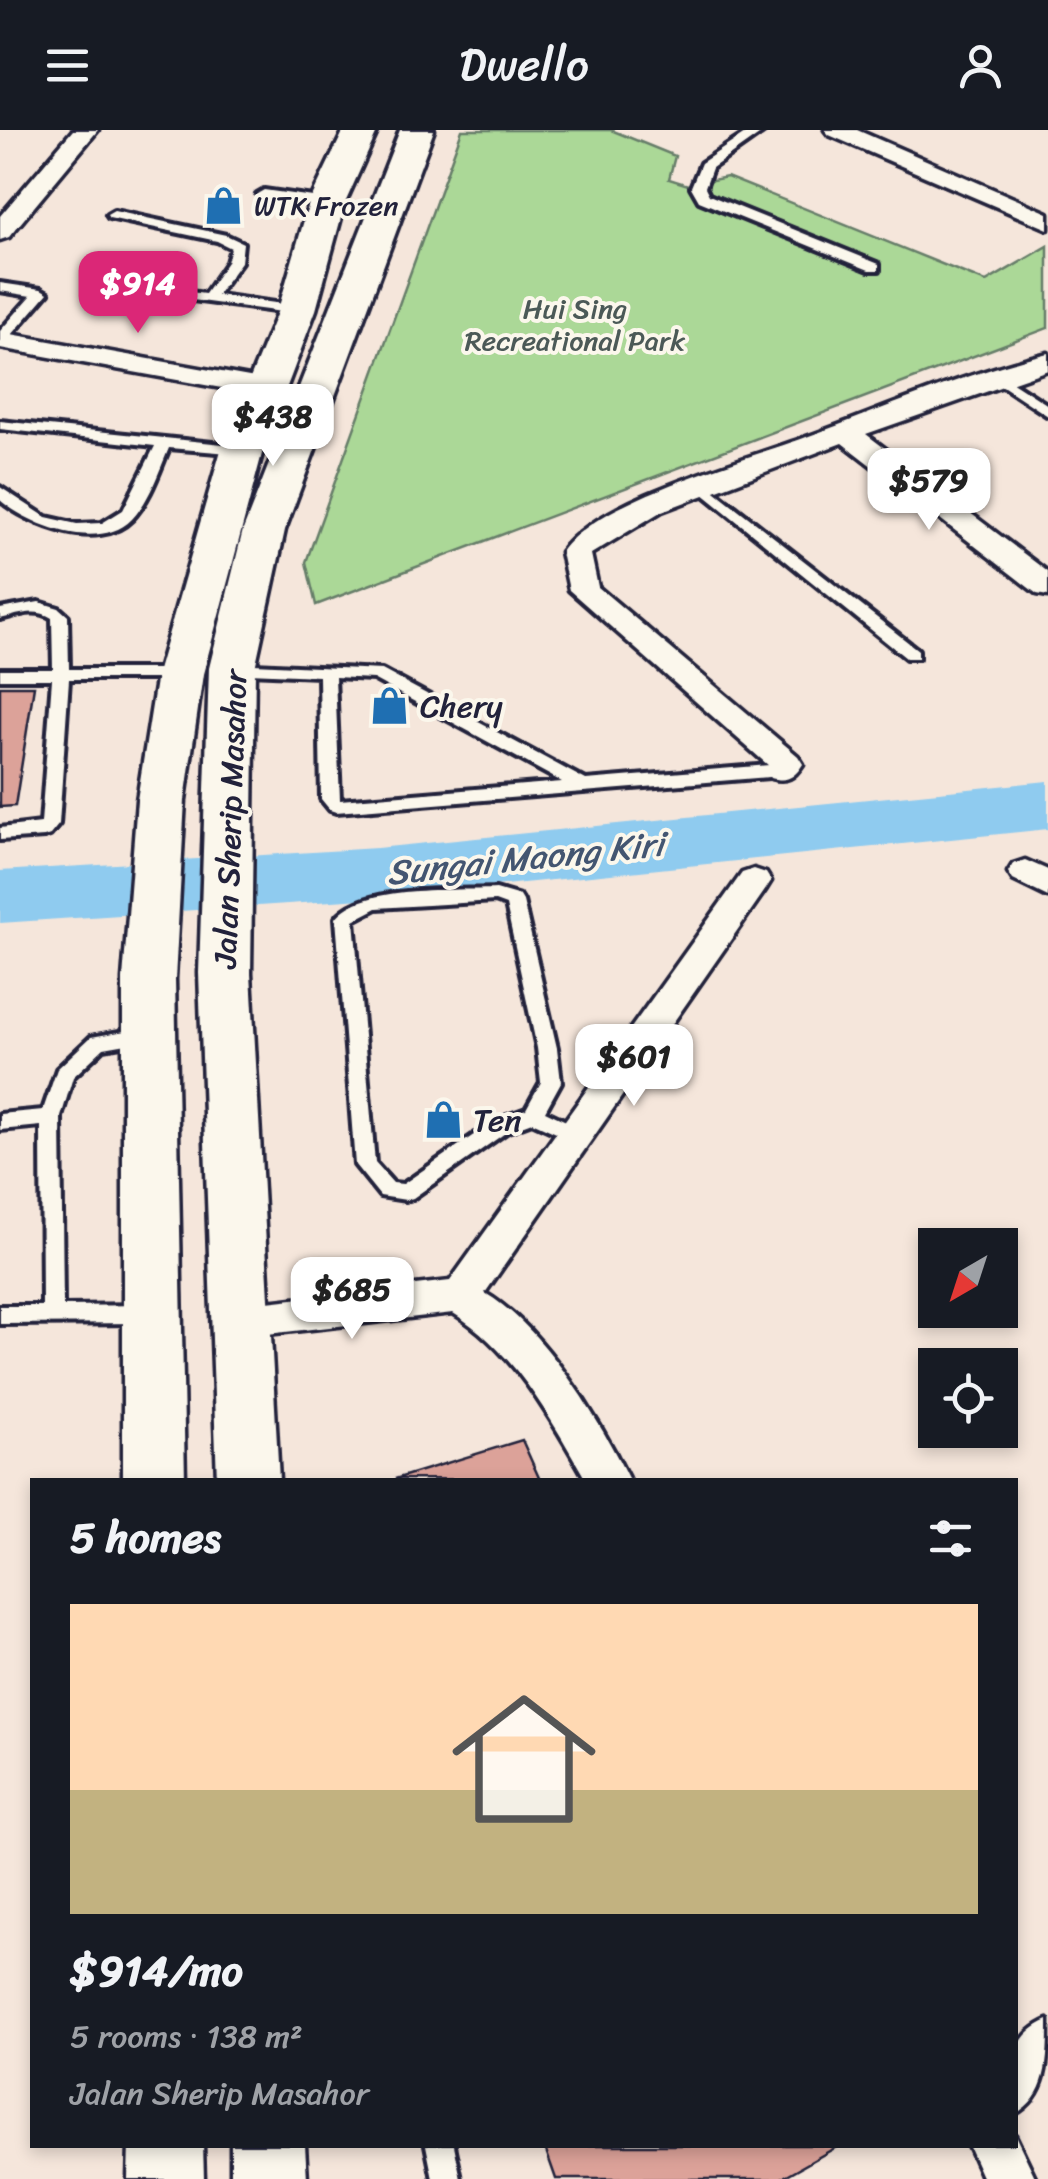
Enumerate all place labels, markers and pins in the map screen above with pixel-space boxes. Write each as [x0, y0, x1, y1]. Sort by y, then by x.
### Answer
place label: WTK Frozen [254, 181, 398, 230]
shop icon: WTK Frozen [203, 184, 245, 226]
pin: $914 [79, 251, 197, 336]
pin: $438 [214, 384, 332, 469]
pin: $579 [870, 448, 988, 533]
place label: Chery [420, 678, 503, 735]
shop icon: Chery [369, 685, 411, 727]
pin: $601 [575, 1024, 693, 1109]
place label: Ten [473, 1092, 522, 1149]
shop icon: Ten [422, 1099, 464, 1141]
pin: $685 [293, 1257, 411, 1342]

